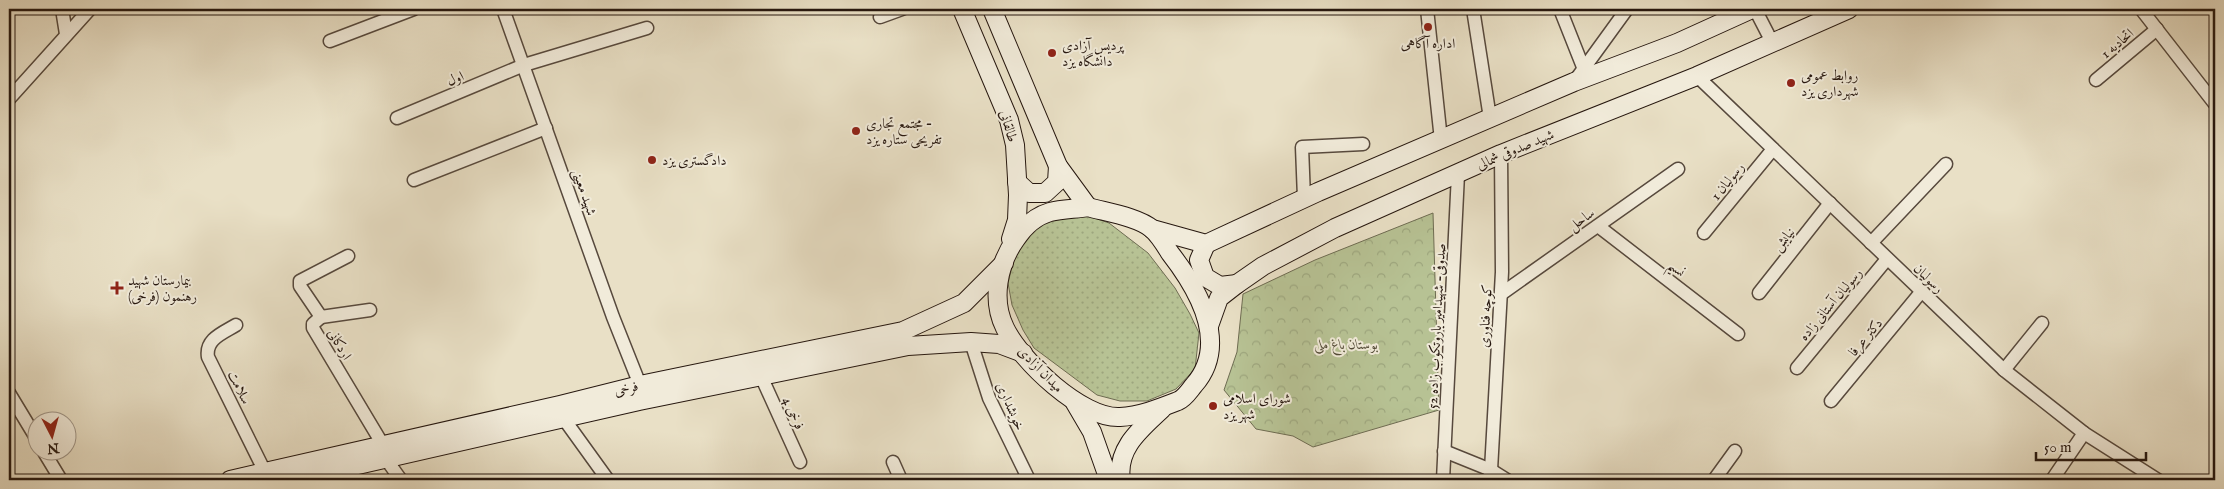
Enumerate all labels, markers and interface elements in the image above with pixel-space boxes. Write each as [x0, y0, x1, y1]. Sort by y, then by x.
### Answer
marker: اداره آگاهی [1422, 21, 1434, 33]
street label: اتحادیه 1 [2097, 25, 2138, 63]
place label: اداره آگاهی [1401, 35, 1455, 53]
place label: پردیس آزادی دانشگاه یزد [1062, 37, 1125, 71]
marker: پردیس آزادی دانشگاه یزد [1046, 47, 1058, 59]
street label: اول [444, 67, 467, 91]
place label: روابط عمومی شهرداری یزد [1801, 67, 1859, 101]
marker: روابط عمومی شهرداری یزد [1785, 77, 1797, 89]
street label: طالقانی [995, 108, 1021, 144]
place label: مجتمع تجاری - تفریحی ستاره یزد [866, 115, 942, 149]
marker: مجتمع تجاری - تفریحی ستاره یزد [850, 125, 862, 137]
street label: شهید صدوقی شمالی [1474, 125, 1557, 174]
place label: دادگستری یزد [662, 152, 726, 170]
marker: دادگستری یزد [646, 154, 658, 166]
street label: رسولیان 1 [1707, 159, 1749, 204]
street label: شهید معینی [568, 166, 601, 218]
street label: ساحل [1565, 204, 1599, 236]
street label: نیایش [1769, 224, 1799, 255]
street label: 52 صدوقی- شهیدامیر باروتکوب زاده [1424, 243, 1450, 409]
street label: نسیم [1661, 256, 1689, 285]
street label: رسولیان [1909, 260, 1947, 298]
street label: رسولیان آستانی زاده [1795, 265, 1866, 345]
place label: بیمارستان شهید رهنمون (فرخی) [128, 272, 197, 306]
marker: بیمارستان شهید رهنمون (فرخی) [110, 281, 124, 295]
street label: کوچه فناوری [1475, 284, 1497, 348]
street label: دکتر عرفا [1845, 315, 1887, 360]
street label: اردکانی [323, 326, 355, 363]
park label: بوستان باغ ملی [1314, 336, 1378, 356]
street label: میدان آزادی [1014, 343, 1067, 397]
street label: سلامت [223, 368, 255, 407]
street label: فرخی [612, 377, 640, 401]
street label: خویشداری [991, 379, 1029, 433]
place label: شورای اسلامی شهر یزد [1223, 390, 1291, 424]
street label: فرخی 4 [778, 394, 808, 433]
marker: شورای اسلامی شهر یزد [1207, 400, 1219, 412]
north arrow [28, 412, 78, 462]
scale bar [2036, 429, 2146, 461]
text: N [46, 438, 61, 458]
text: 50 m [2044, 438, 2072, 457]

